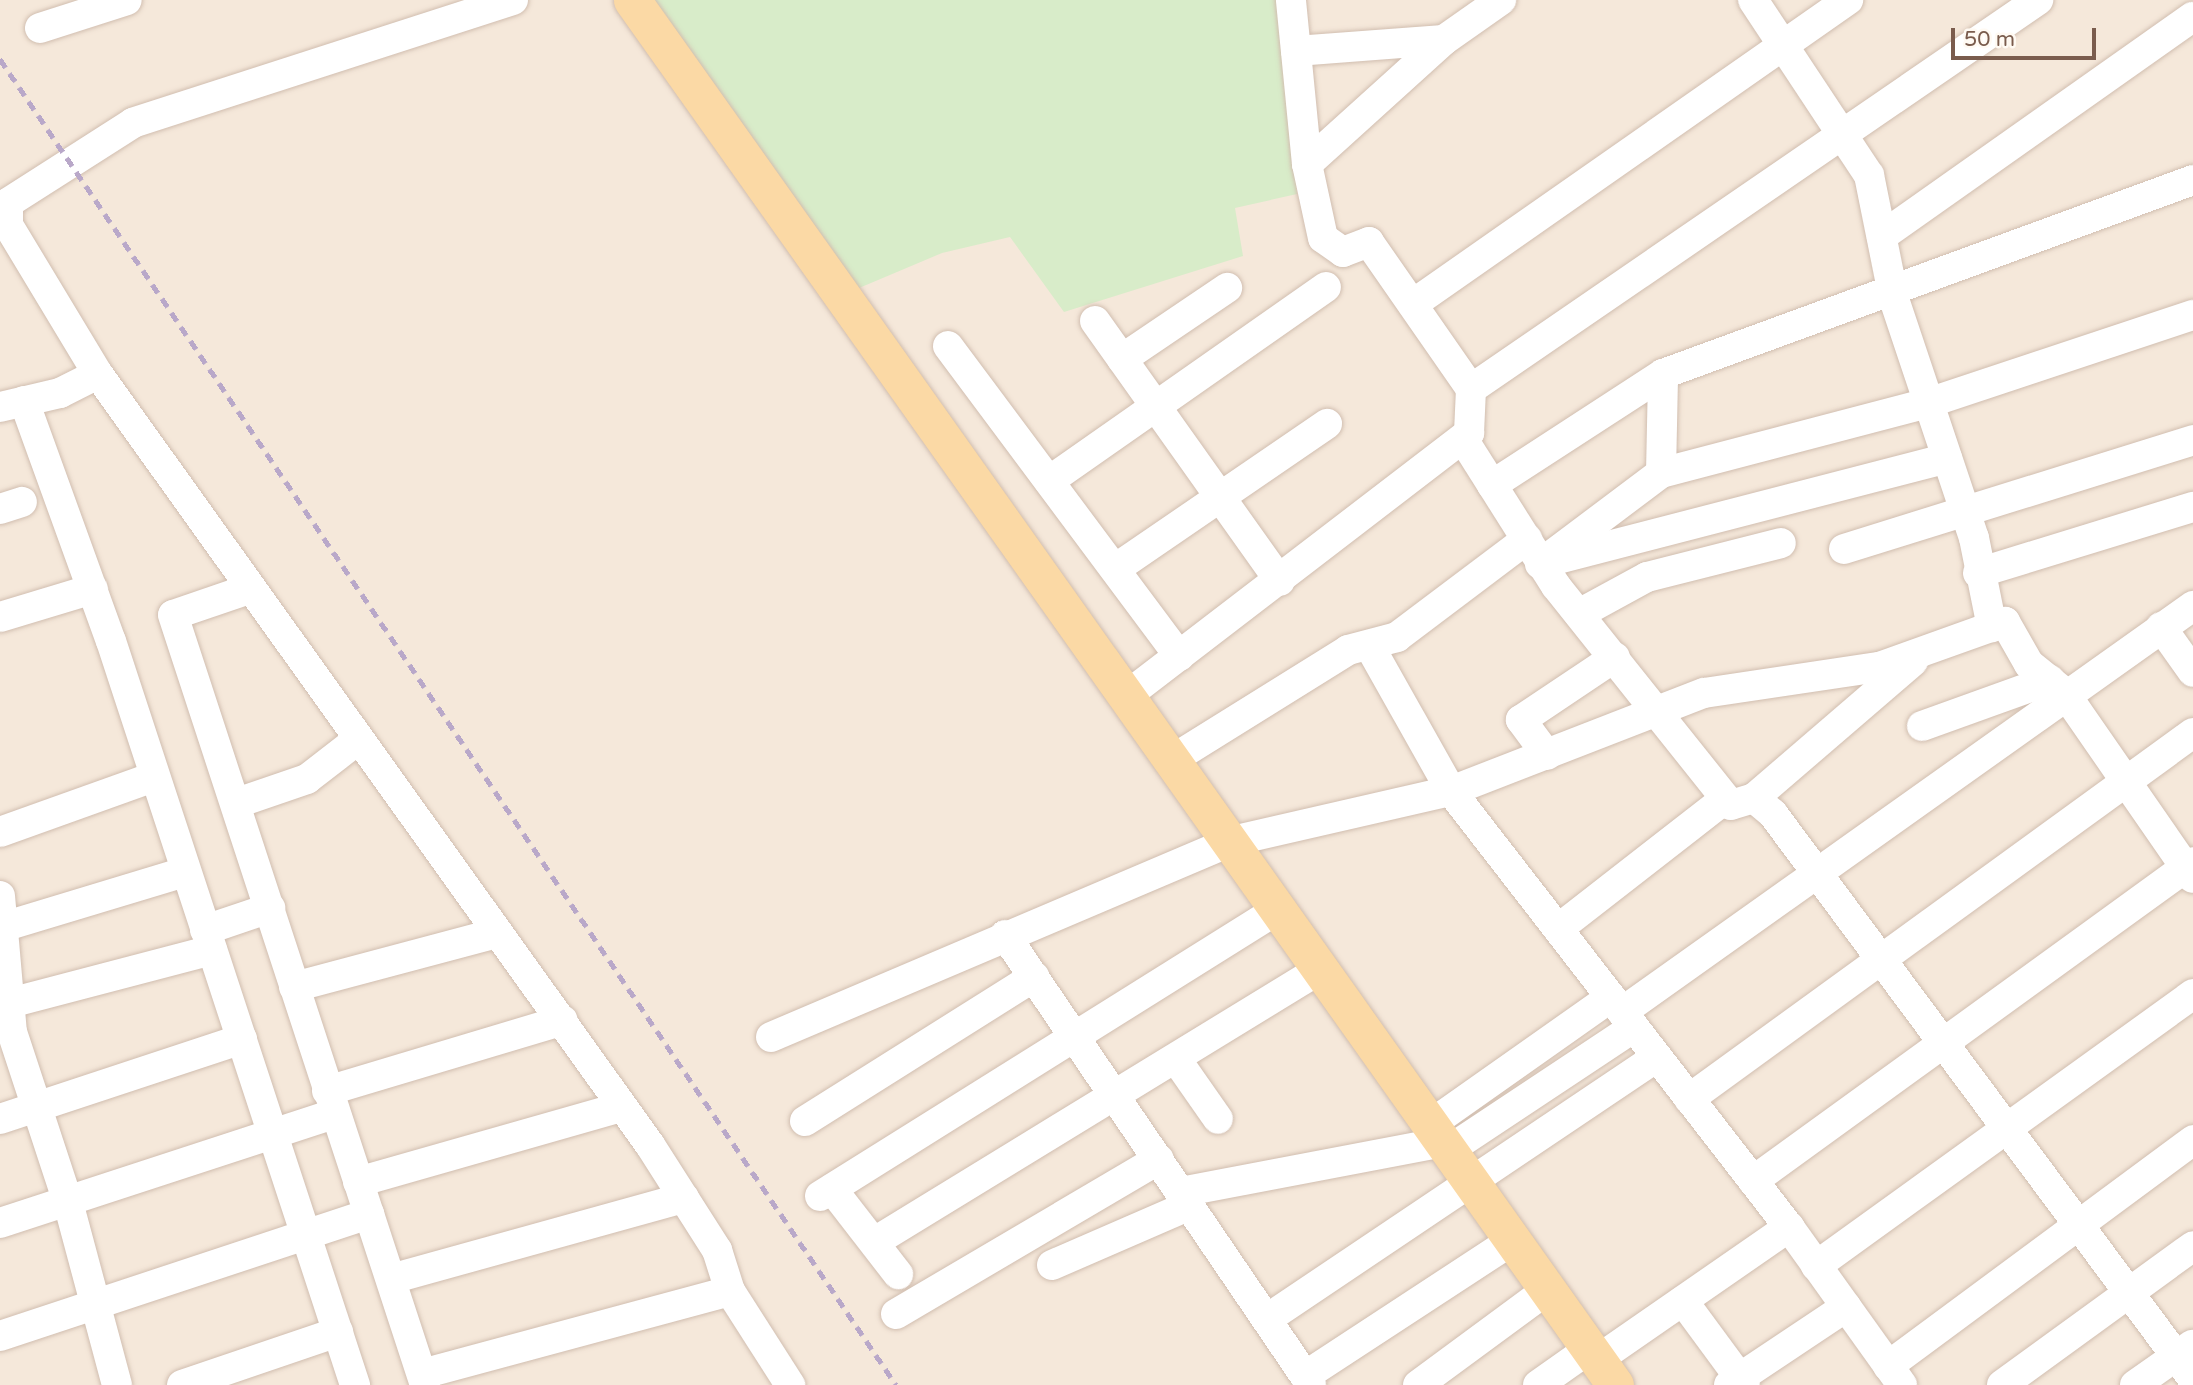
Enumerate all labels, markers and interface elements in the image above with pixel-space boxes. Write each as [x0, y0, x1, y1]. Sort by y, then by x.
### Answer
scale bar [1955, 14, 2100, 58]
text: 50 m [1964, 27, 2015, 52]

